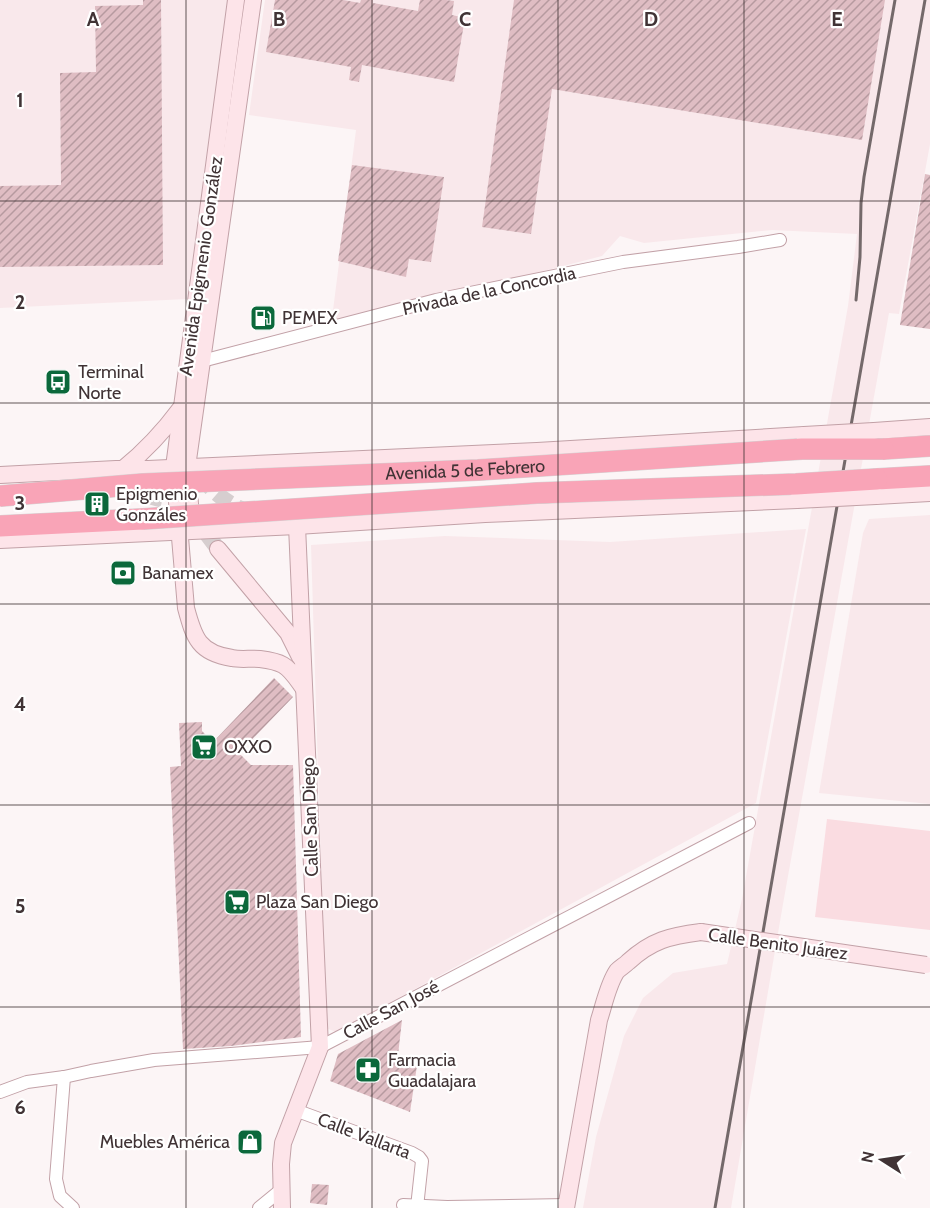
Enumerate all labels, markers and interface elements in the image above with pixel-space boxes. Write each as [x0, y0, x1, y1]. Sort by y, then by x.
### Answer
text: A [87, 7, 100, 31]
text: B [273, 7, 285, 31]
text: C [459, 7, 471, 31]
text: D [644, 7, 658, 31]
text: E [831, 7, 843, 31]
text: 1 [16, 88, 24, 112]
street label: Avenida Epigmenio González [175, 154, 227, 377]
street label: Privada de la Concordia [400, 262, 578, 320]
text: 2 [15, 290, 25, 314]
fuel station icon: PEMEX [248, 303, 278, 333]
place label: PEMEX [282, 307, 338, 329]
place label: Terminal Norte [78, 361, 144, 404]
bus stop icon: Terminal Norte [43, 367, 73, 397]
street label: Avenida 5 de Febrero [385, 455, 546, 485]
place label: Epigmenio Gonzáles [116, 483, 197, 526]
building icon: Epigmenio Gonzáles [82, 489, 112, 519]
text: 3 [15, 491, 25, 515]
bank icon: Banamex [108, 558, 138, 588]
place label: Banamex [142, 562, 214, 584]
text: 4 [14, 692, 26, 716]
supermarket icon: OXXO [189, 732, 219, 762]
place label: OXXO [224, 736, 272, 758]
street label: Calle San Diego [297, 757, 323, 877]
supermarket icon: Plaza San Diego [222, 887, 252, 917]
place label: Plaza San Diego [256, 891, 378, 913]
text: 5 [15, 894, 25, 918]
street label: Calle Benito Juárez [707, 923, 850, 965]
street label: Calle San José [339, 976, 443, 1044]
place label: Farmacia Guadalajara [388, 1049, 477, 1092]
pharmacy icon: Farmacia Guadalajara [353, 1055, 383, 1085]
text: 6 [14, 1095, 26, 1119]
street label: Calle Vallarta [314, 1108, 414, 1164]
shop icon: Muebles América [235, 1127, 265, 1157]
north arrow [852, 1130, 912, 1190]
place label: Muebles América [100, 1131, 230, 1153]
text: N [857, 1149, 878, 1164]

